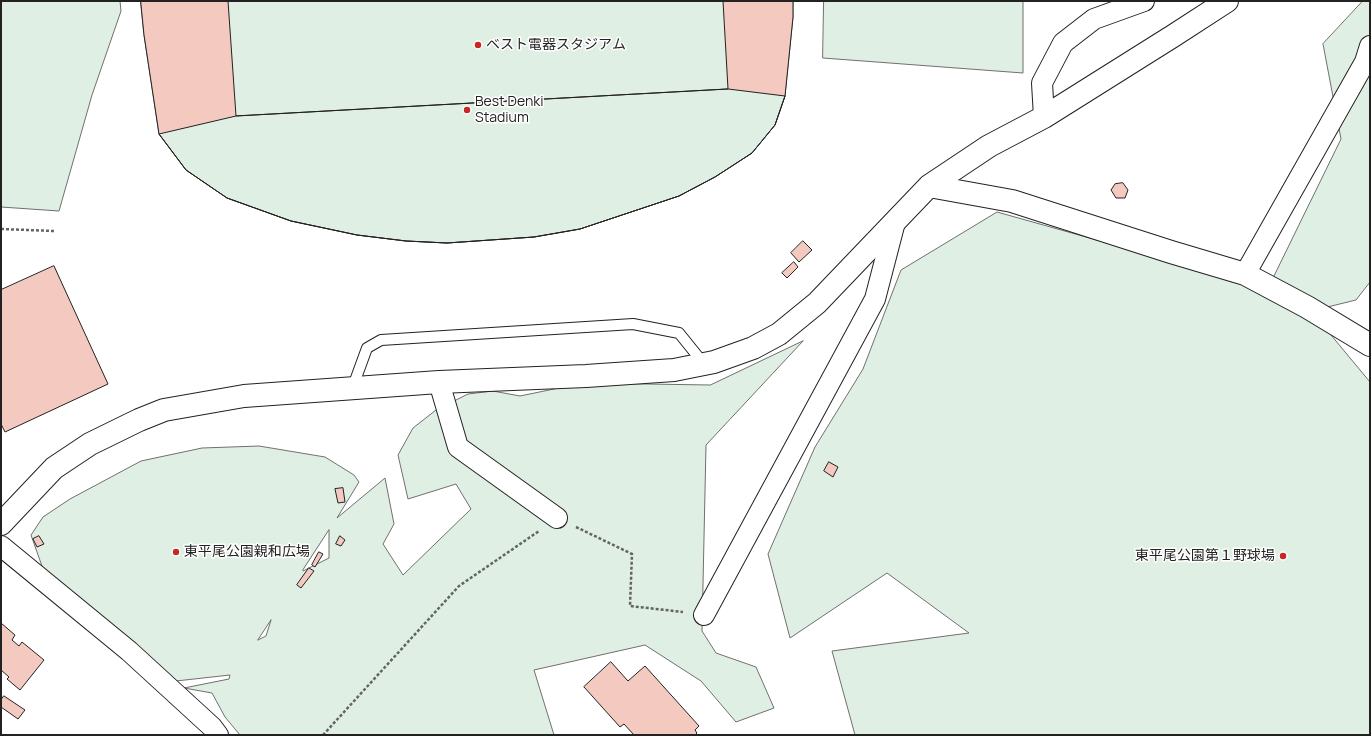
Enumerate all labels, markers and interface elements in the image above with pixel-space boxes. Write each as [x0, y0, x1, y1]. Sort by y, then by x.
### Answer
place label: ベスト電器スタジアム [486, 37, 626, 53]
marker: ベスト電器スタジアム [473, 40, 483, 50]
place label: Best Denki Stadium [475, 94, 543, 126]
marker: Best Denki Stadium [462, 105, 472, 115]
place label: 東平尾公園親和広場 [184, 544, 310, 560]
marker: 東平尾公園親和広場 [171, 547, 181, 557]
place label: 東平尾公園第１野球場 [1135, 548, 1275, 564]
marker: 東平尾公園第１野球場 [1278, 551, 1288, 561]

